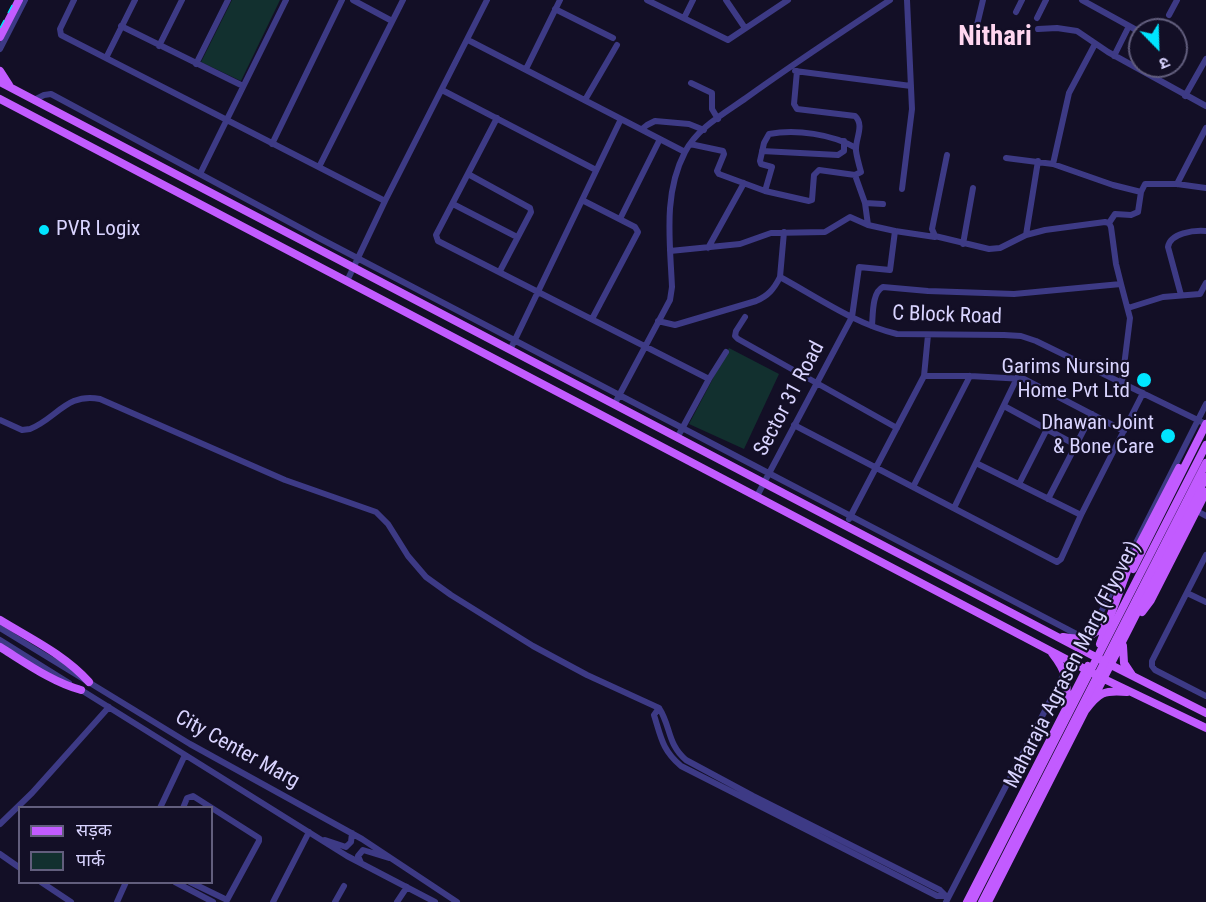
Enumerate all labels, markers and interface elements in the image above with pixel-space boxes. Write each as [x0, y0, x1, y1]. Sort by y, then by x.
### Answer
north arrow [1128, 18, 1188, 78]
district label: Nithari [958, 22, 1032, 54]
text: उ [1156, 53, 1172, 74]
place label: PVR Logix [56, 217, 140, 243]
marker: PVR Logix [37, 223, 51, 237]
street label: C Block Road [892, 301, 1002, 331]
street label: Sector 31 Road [749, 337, 831, 461]
place label: Garims Nursing Home Pvt Ltd [1002, 355, 1130, 405]
marker: Garims Nursing Home Pvt Ltd [1135, 371, 1153, 389]
place label: Dhawan Joint & Bone Care [1041, 411, 1154, 461]
marker: Dhawan Joint & Bone Care [1159, 427, 1177, 445]
street label: Maharaja Agrasen Marg (Flyover) [1000, 537, 1146, 793]
street label: City Center Marg [170, 705, 304, 795]
legend [18, 806, 213, 884]
text: सड़क [76, 819, 112, 840]
text: पार्क [76, 849, 105, 870]

